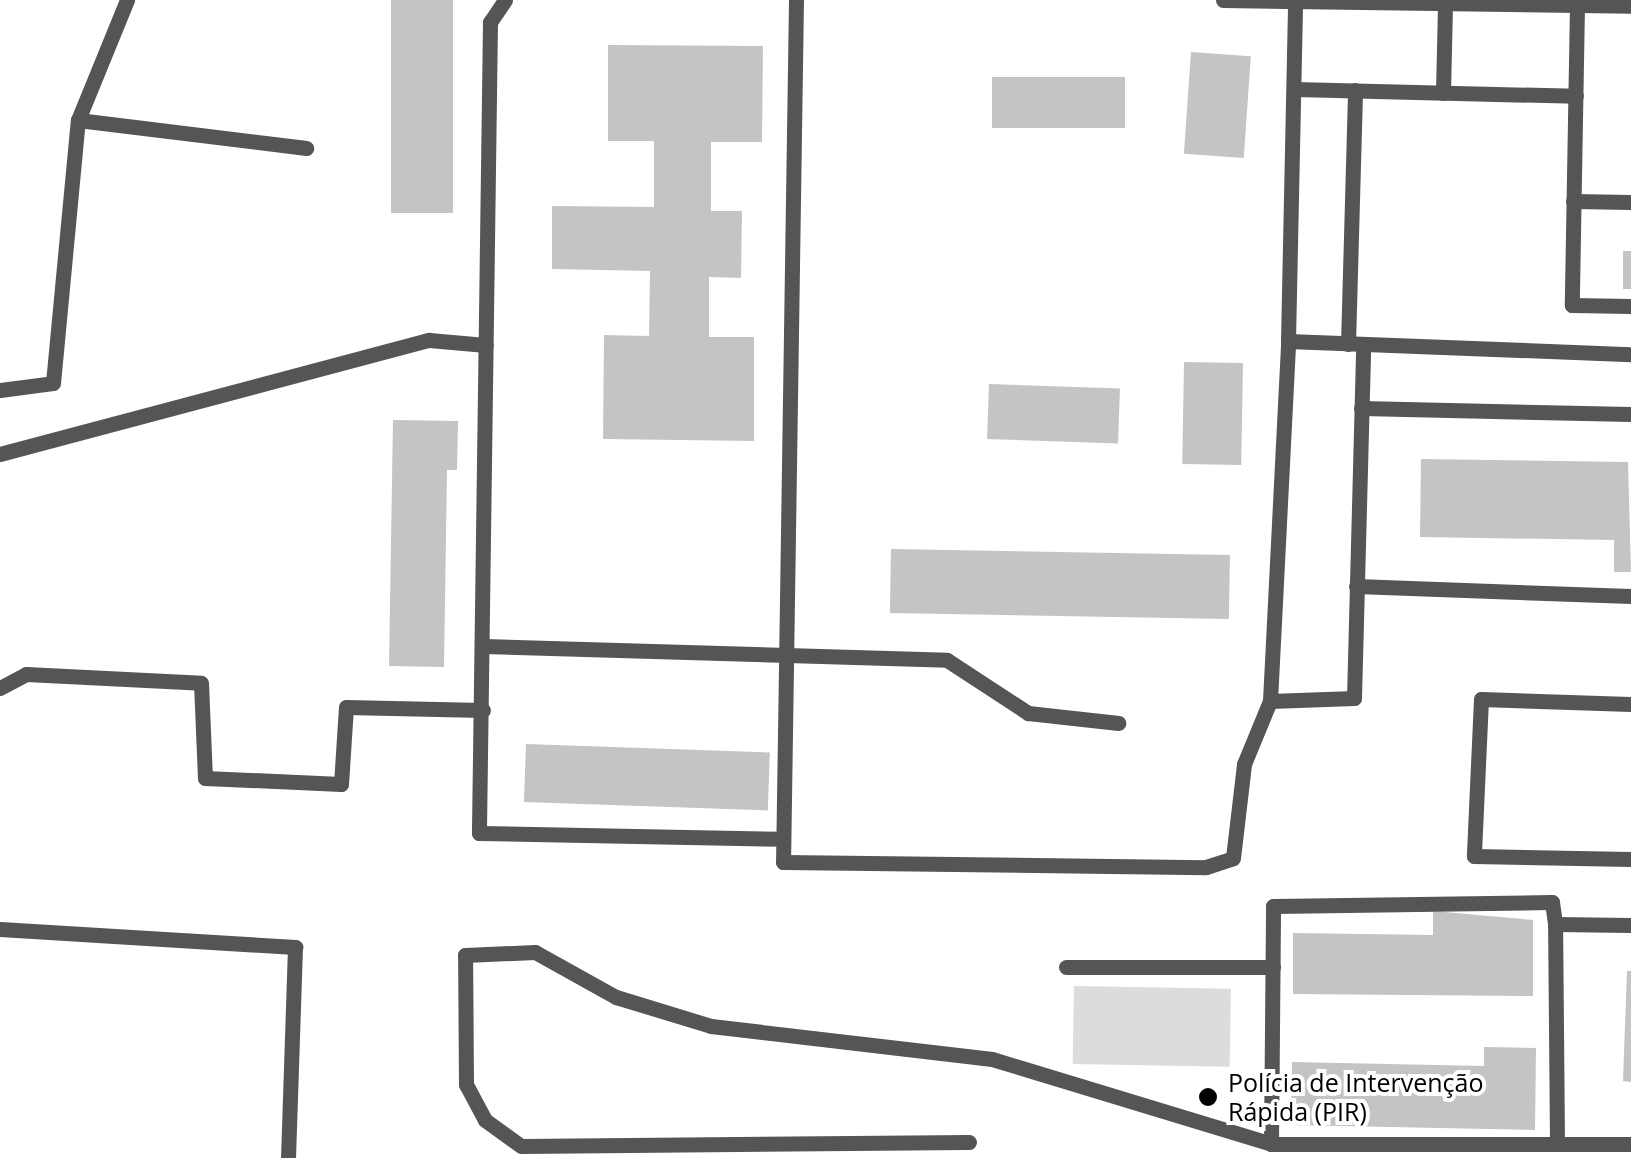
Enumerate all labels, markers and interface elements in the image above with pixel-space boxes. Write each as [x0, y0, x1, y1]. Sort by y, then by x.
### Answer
place label: Polícia de Intervenção Rápida (PIR) [1228, 1068, 1483, 1127]
marker: Polícia de Intervenção Rápida (PIR) [1197, 1086, 1219, 1108]

